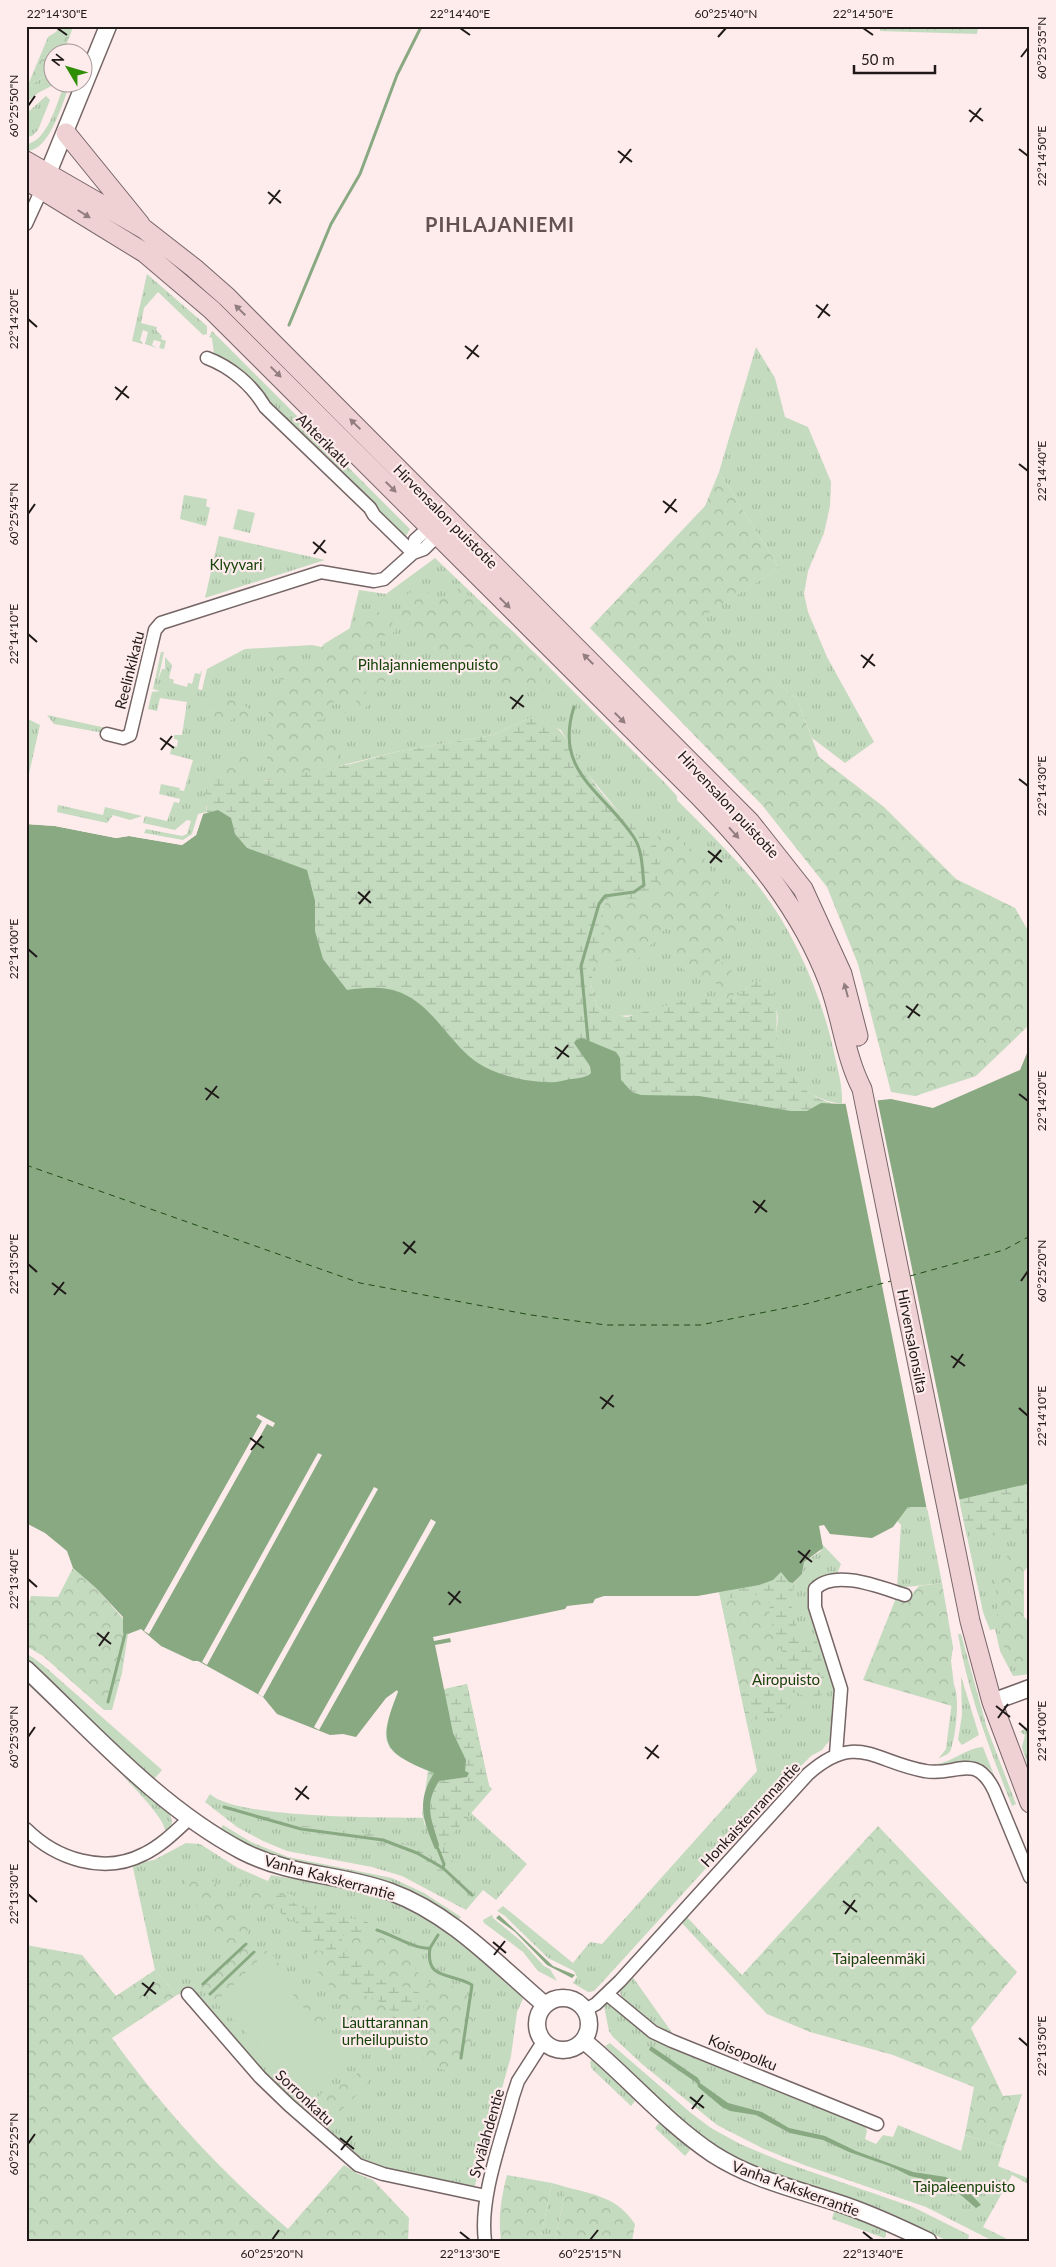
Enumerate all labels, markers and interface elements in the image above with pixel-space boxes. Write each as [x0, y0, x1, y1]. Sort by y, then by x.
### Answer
text: 22°14'30"E [27, 6, 87, 21]
text: 22°14'40"E [430, 6, 490, 21]
text: 60°25'40"N [695, 6, 757, 21]
text: 22°14'50"E [833, 6, 893, 21]
text: 60°25'35"N [1034, 17, 1049, 79]
north arrow [42, 42, 92, 92]
scale bar [854, 42, 935, 74]
text: N [47, 50, 67, 69]
text: 50 m [861, 50, 895, 68]
text: 60°25'50"N [6, 75, 21, 137]
text: 22°14'50"E [1034, 126, 1049, 186]
one-way arrow [77, 209, 90, 218]
district label: PIHLAJANIEMI [425, 212, 575, 236]
text: 22°14'20"E [6, 289, 21, 349]
one-way arrow [234, 304, 246, 316]
one-way arrow [270, 366, 282, 378]
street label: Ahterikatu [293, 409, 355, 471]
one-way arrow [349, 419, 361, 431]
text: 22°14'40"E [1034, 441, 1049, 501]
street label: Hirvensalon puistotie [390, 460, 502, 572]
one-way arrow [385, 481, 397, 493]
text: 60°25'45"N [6, 483, 21, 545]
park label: Klyyvari [209, 555, 263, 573]
one-way arrow [499, 596, 511, 608]
text: 22°14'10"E [6, 604, 21, 664]
street label: Reelinkikatu [111, 629, 147, 711]
one-way arrow [582, 653, 594, 665]
park label: Pihlajanniemenpuisto [358, 655, 498, 673]
one-way arrow [614, 711, 626, 723]
street label: Hirvensalon puistotie [675, 747, 783, 861]
text: 22°14'30"E [1034, 756, 1049, 816]
one-way arrow [728, 827, 740, 839]
text: 22°14'00"E [6, 919, 21, 979]
one-way arrow [842, 982, 850, 997]
text: 22°14'20"E [1034, 1071, 1049, 1131]
text: 22°13'50"E [6, 1234, 21, 1294]
text: 60°25'20"N [1034, 1240, 1049, 1302]
street label: Hirvensalonsilta [894, 1288, 932, 1394]
text: 22°14'10"E [1034, 1386, 1049, 1446]
text: 22°13'40"E [6, 1549, 21, 1609]
park label: Airopuisto [752, 1670, 820, 1688]
text: 22°14'00"E [1034, 1701, 1049, 1761]
text: 60°25'30"N [6, 1706, 21, 1768]
street label: Honkaistenrannantie [697, 1758, 803, 1870]
street label: Vanha Kakskerrantie [263, 1851, 398, 1903]
text: 22°13'30"E [6, 1864, 21, 1924]
park label: Taipaleenmäki [833, 1949, 925, 1967]
park label: Lauttarannan urheilupuisto [342, 2013, 428, 2048]
text: 22°13'50"E [1034, 2016, 1049, 2076]
street label: Koisopolku [706, 2030, 780, 2074]
street label: Sorronkatu [272, 2066, 338, 2128]
street label: Syvälahdentie [465, 2086, 507, 2180]
text: 60°25'25"N [6, 2113, 21, 2175]
street label: Vanha Kakskerrantie [730, 2156, 862, 2220]
park label: Taipaleenpuisto [913, 2177, 1015, 2195]
text: 60°25'20"N [241, 2246, 303, 2261]
text: 22°13'30"E [440, 2246, 500, 2261]
text: 60°25'15"N [559, 2246, 621, 2261]
text: 22°13'40"E [843, 2246, 903, 2261]

